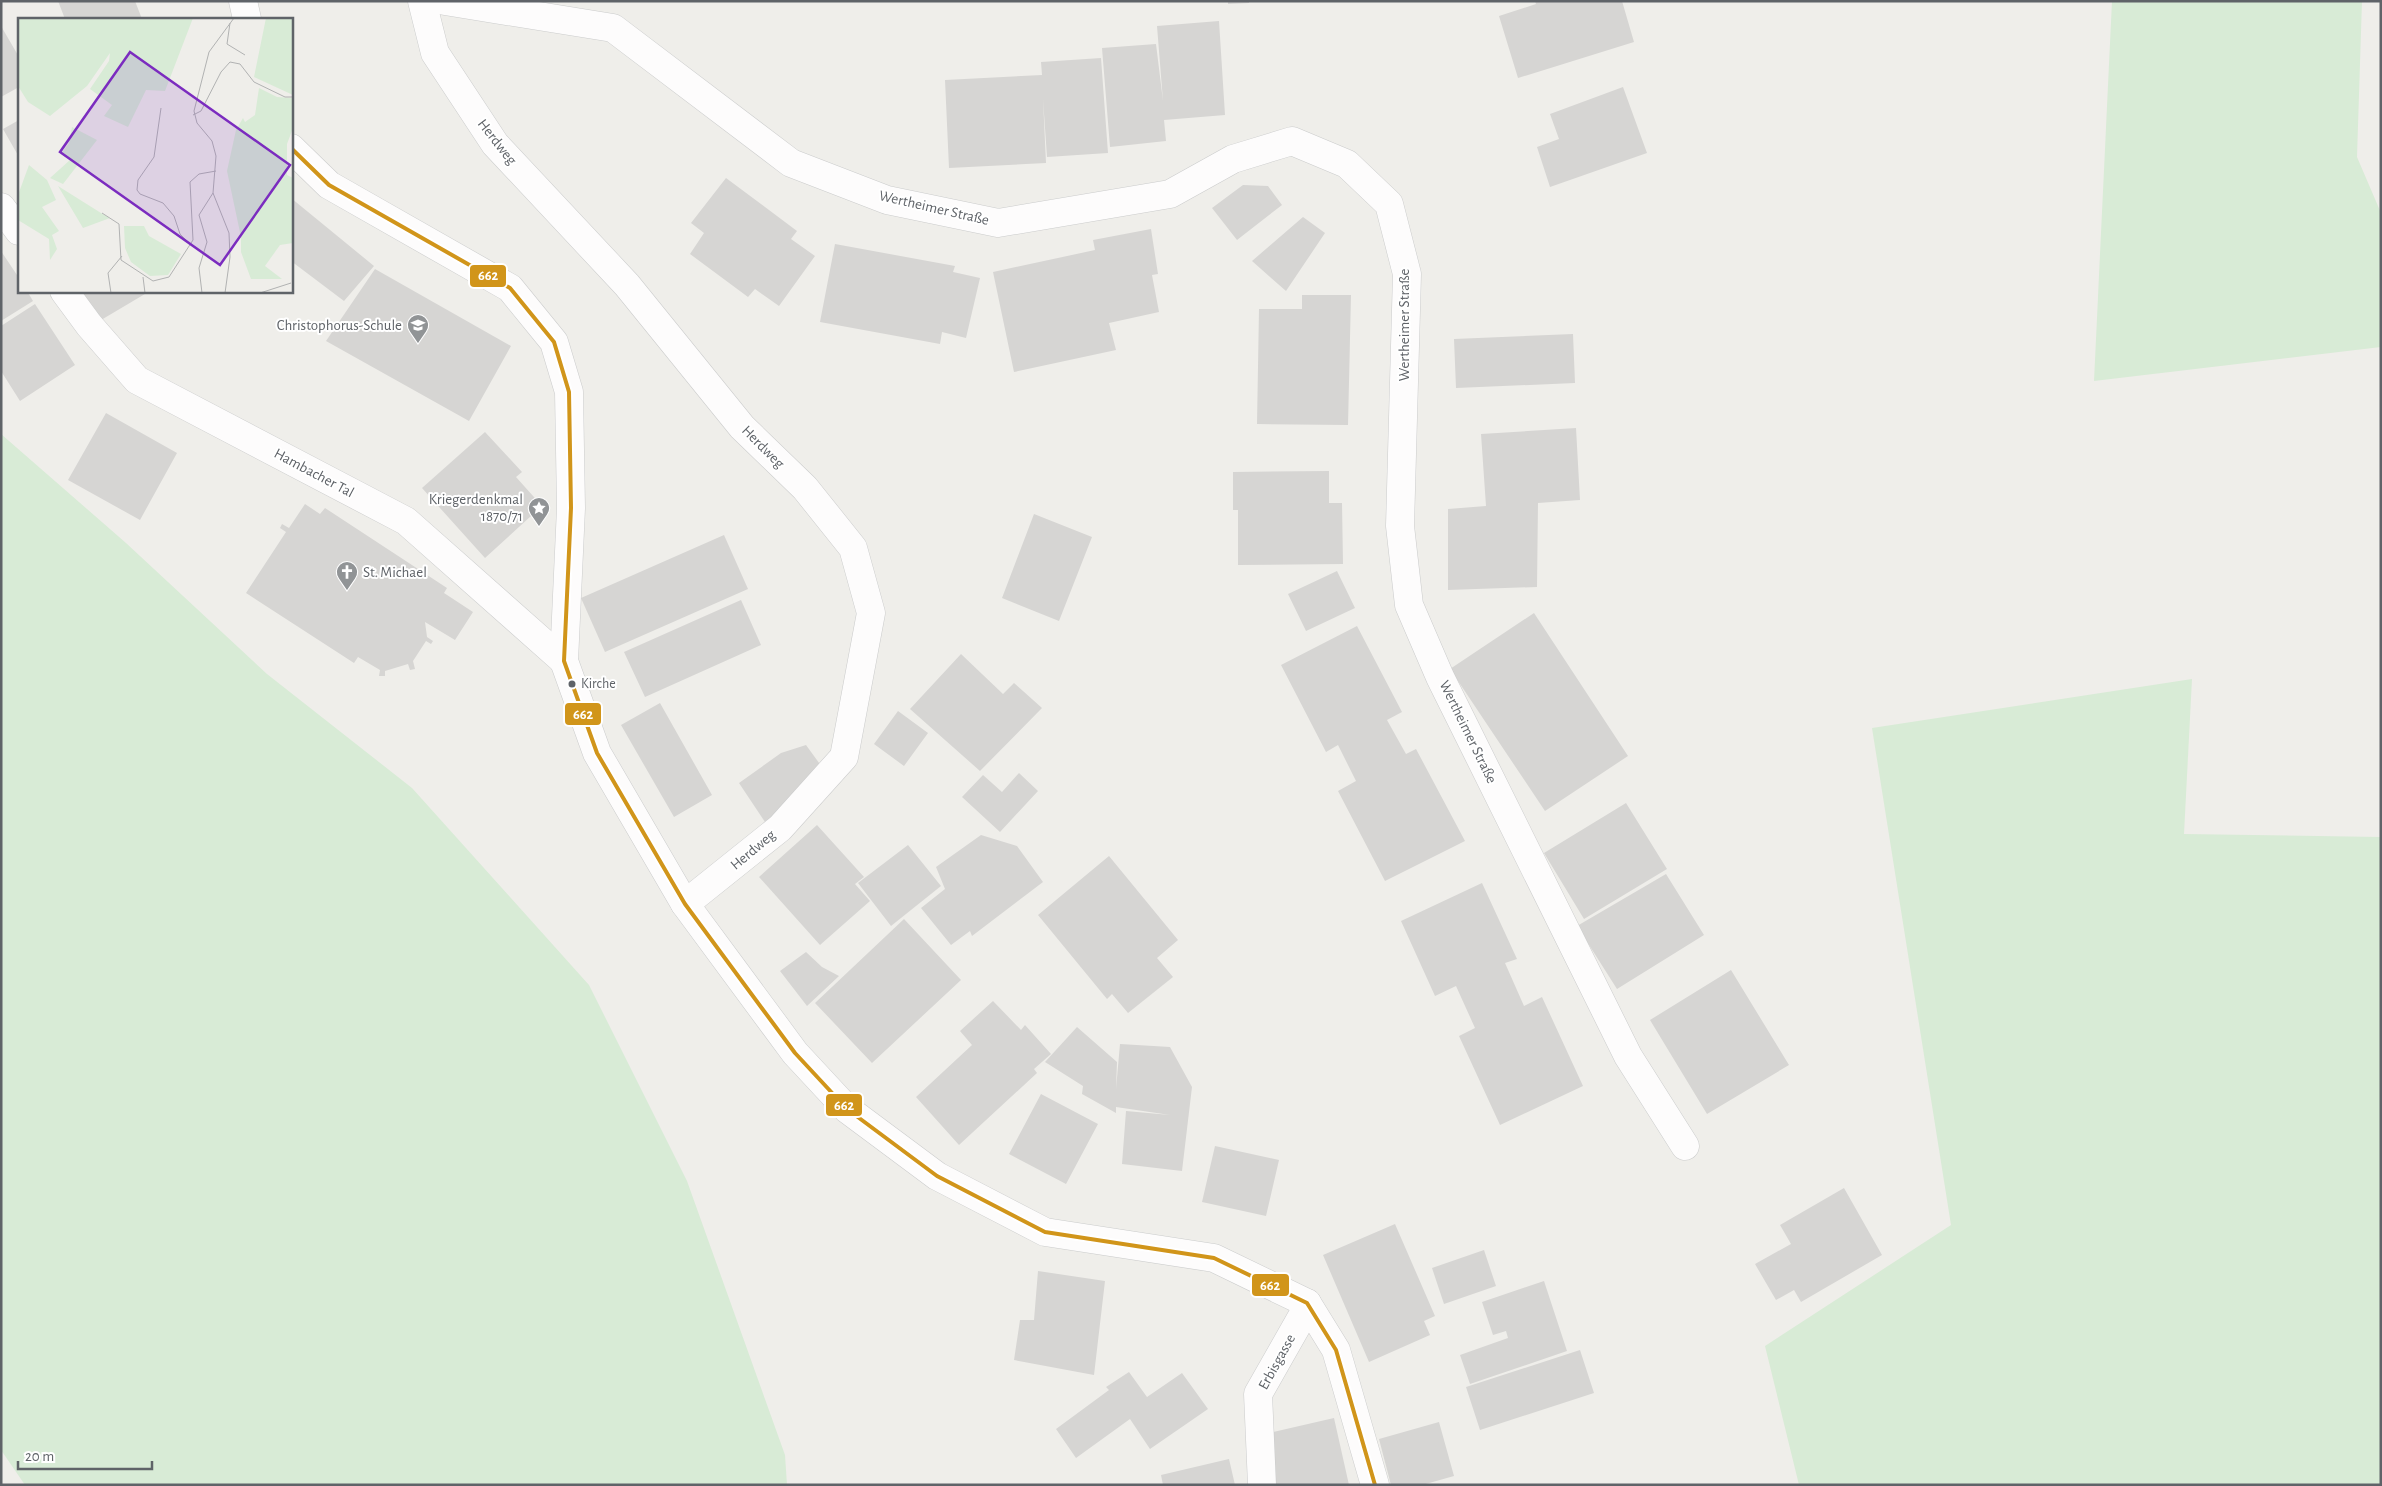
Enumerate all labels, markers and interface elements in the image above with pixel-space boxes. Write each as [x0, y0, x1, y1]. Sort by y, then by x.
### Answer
inset map [18, 18, 292, 292]
street label: Herdweg [475, 116, 520, 168]
street label: Wertheimer Straße [877, 188, 991, 228]
line badge: 662 [469, 264, 507, 288]
text: 662 [478, 269, 498, 283]
street label: Wertheimer Straße [1397, 269, 1412, 381]
school or university icon: Christophorus-Schule [406, 313, 430, 344]
place label: Christophorus-Schule [277, 318, 402, 333]
street label: Herdweg [739, 423, 788, 472]
street label: Hambacher Tal [272, 446, 356, 500]
place label: Kriegerdenkmal 1870/71 [429, 492, 523, 524]
place icon: Kriegerdenkmal 1870/71 [527, 496, 551, 527]
church icon: St. Michael [335, 560, 359, 591]
place label: St. Michael [363, 565, 427, 580]
place label: Kirche [581, 677, 616, 691]
street label: Wertheimer Straße [1437, 678, 1499, 786]
marker: Kirche [567, 679, 577, 689]
line badge: 662 [564, 702, 602, 726]
text: 662 [573, 708, 593, 722]
street label: Herdweg [728, 827, 779, 873]
line badge: 662 [825, 1093, 863, 1117]
text: 662 [834, 1099, 854, 1113]
line badge: 662 [1251, 1273, 1290, 1297]
text: 662 [1260, 1279, 1280, 1293]
street label: Erbisgasse [1256, 1332, 1298, 1392]
scale bar [18, 1438, 151, 1470]
text: 20 m [25, 1449, 54, 1464]

